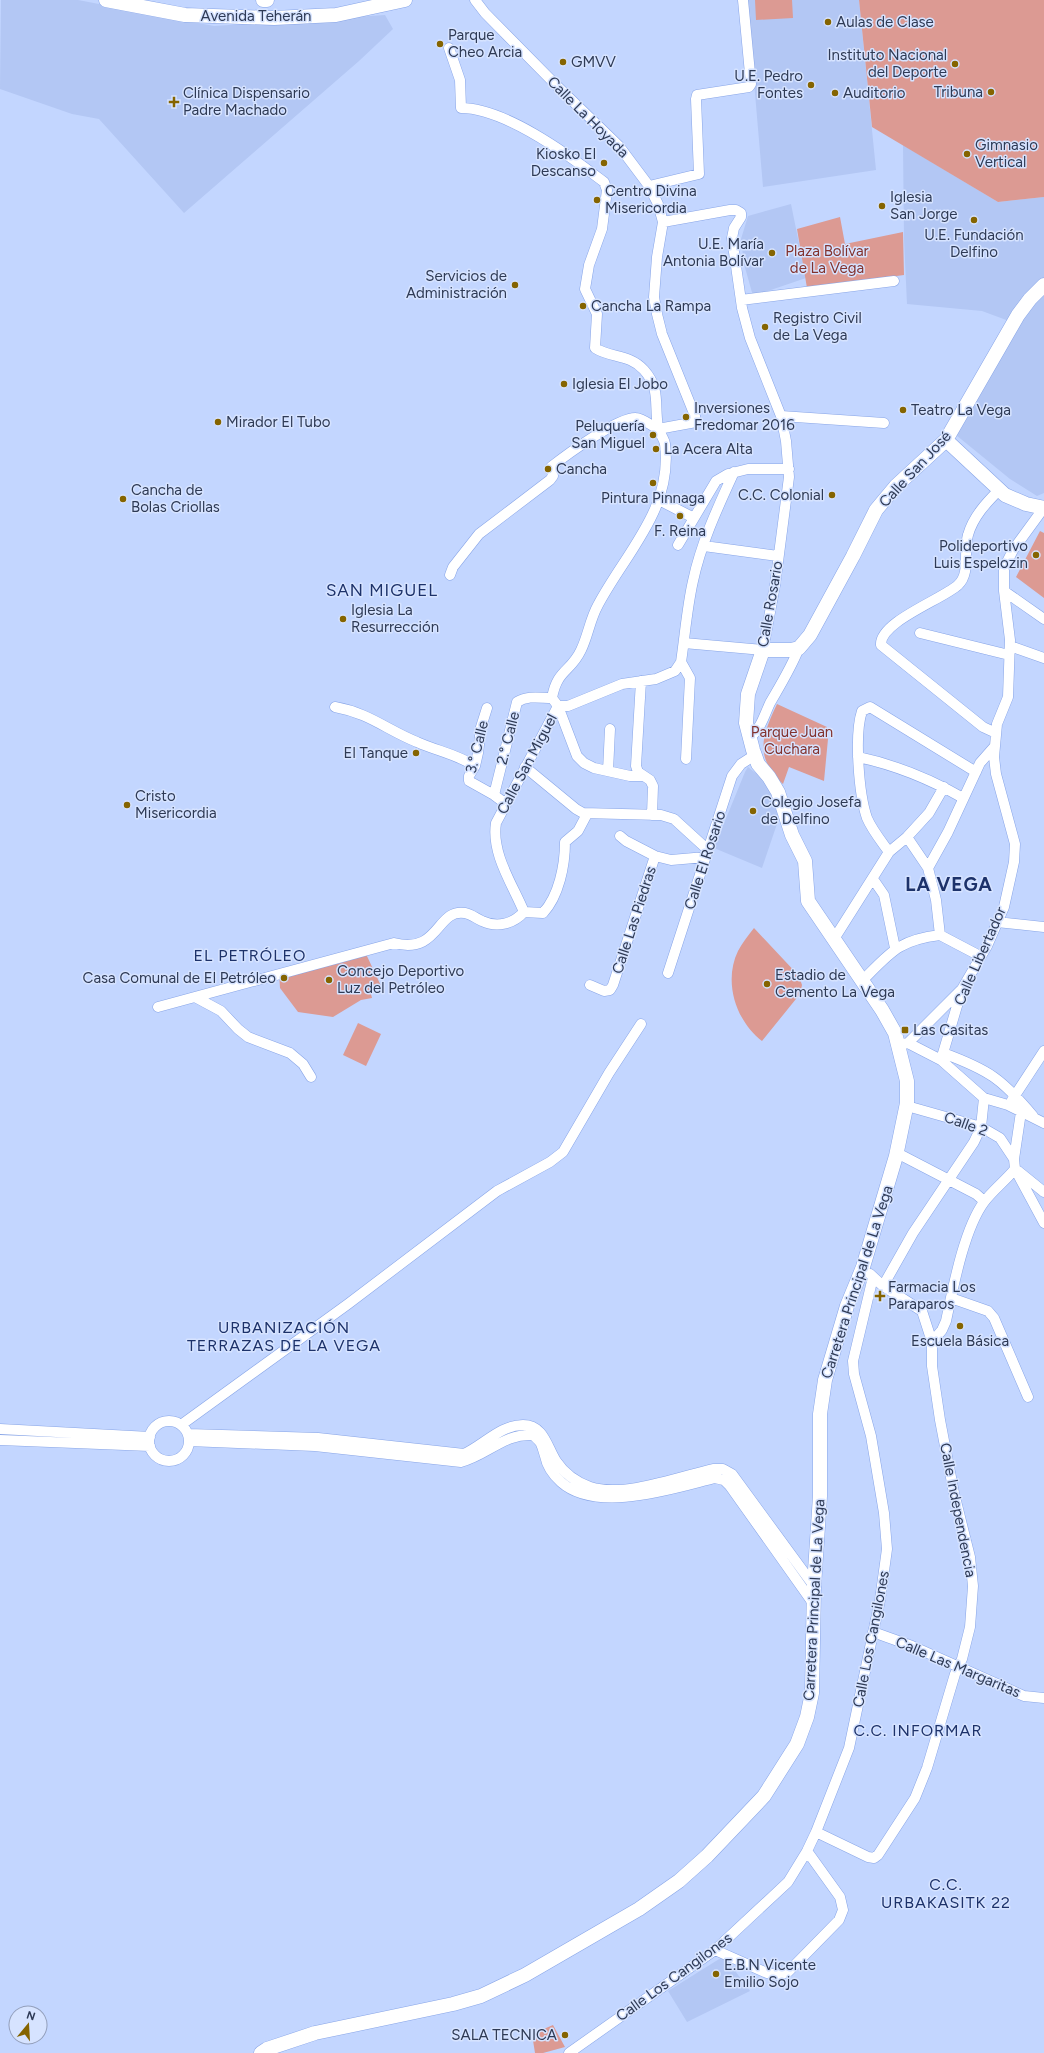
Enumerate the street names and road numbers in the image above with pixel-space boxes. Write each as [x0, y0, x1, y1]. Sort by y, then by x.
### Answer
street label: Avenida Teherán [201, 7, 311, 25]
street label: Calle La Hoyada [544, 73, 632, 161]
street label: Calle San José [875, 427, 955, 511]
street label: Calle Rosario [754, 559, 786, 648]
street label: 2.° Calle [493, 710, 523, 766]
street label: Calle San Miguel [493, 711, 561, 817]
street label: 3.° Calle [462, 719, 492, 775]
street label: Calle El Rosario [681, 808, 730, 912]
street label: Calle Las Piedras [608, 864, 660, 976]
street label: Calle Libertador [950, 904, 1010, 1008]
street label: Calle 2 [942, 1108, 990, 1140]
street label: Carretera Principal de La Vega [817, 1183, 897, 1381]
street label: Calle Independencia [936, 1441, 980, 1579]
street label: Carretera Principal de La Vega [800, 1499, 828, 1701]
street label: Calle Los Cangilones [849, 1569, 893, 1709]
street label: Calle Las Margaritas [893, 1633, 1023, 1701]
street label: Calle Los Cangilones [613, 1929, 735, 2025]

